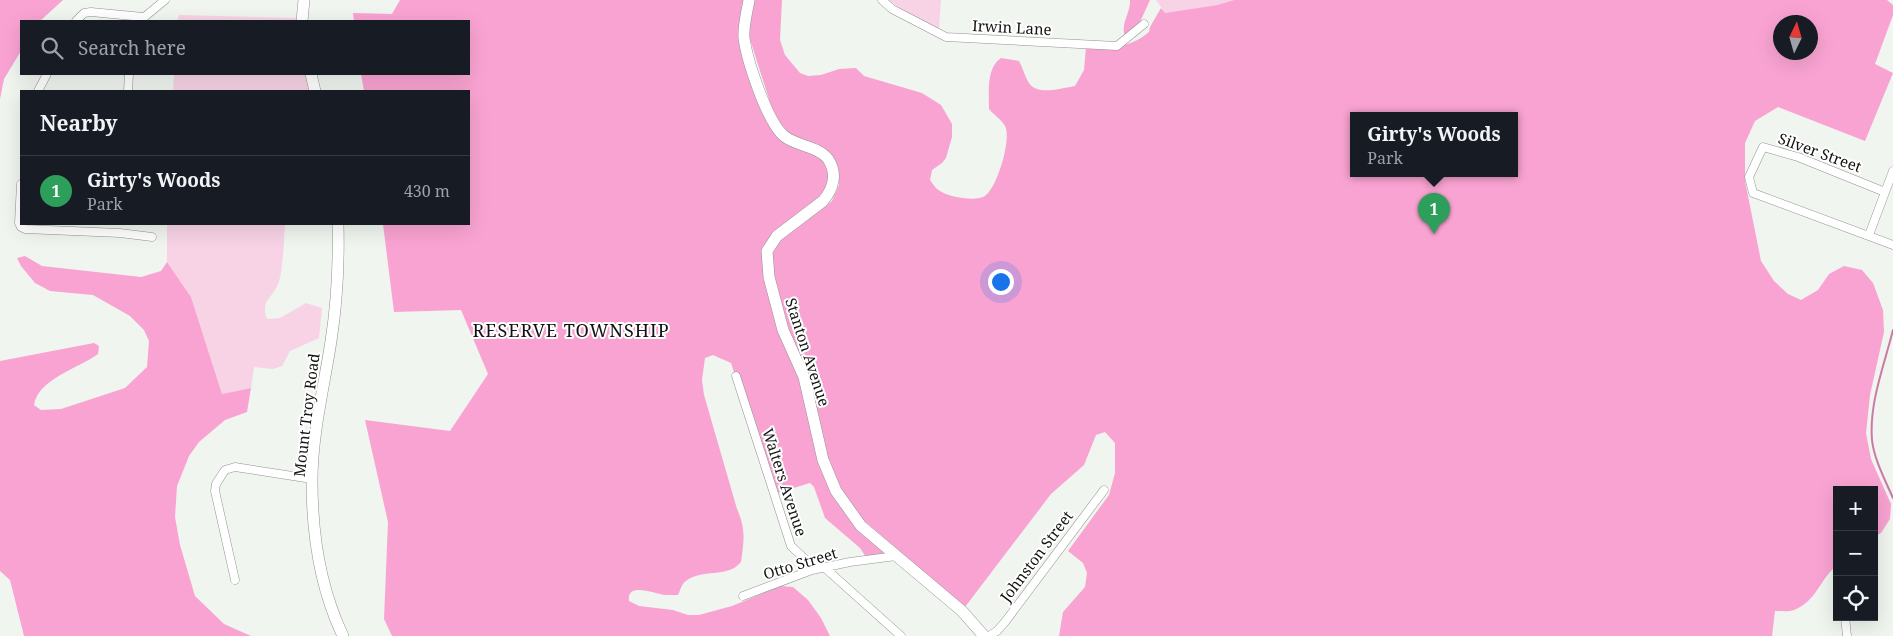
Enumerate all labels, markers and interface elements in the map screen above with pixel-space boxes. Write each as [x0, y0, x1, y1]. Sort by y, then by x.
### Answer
street label: Irwin Lane [972, 15, 1052, 39]
north arrow [1773, 15, 1818, 60]
search box [20, 20, 470, 75]
icon: search [38, 34, 66, 62]
text: Search here [78, 35, 186, 61]
text: Nearby [40, 109, 118, 137]
popup [1350, 112, 1518, 177]
text: Girty's Woods [1367, 121, 1501, 147]
street label: Silver Street [1776, 128, 1864, 176]
text: Park [1367, 147, 1403, 169]
text: Girty's Woods [87, 167, 220, 193]
text: 1 [51, 180, 61, 202]
text: 430 m [404, 180, 450, 202]
text: Park [87, 193, 123, 215]
pin: 1 [1418, 193, 1450, 234]
your location [988, 269, 1014, 295]
street label: Stanton Avenue [781, 295, 835, 409]
district label: RESERVE TOWNSHIP [472, 318, 670, 342]
street label: Mount Troy Road [289, 352, 323, 478]
street label: Walters Avenue [758, 425, 812, 539]
map controls [1833, 486, 1878, 621]
button: + [1833, 486, 1878, 531]
street label: Johnston Street [995, 506, 1077, 606]
button: − [1833, 531, 1878, 576]
street label: Otto Street [761, 542, 839, 584]
button: locate [1833, 576, 1878, 621]

